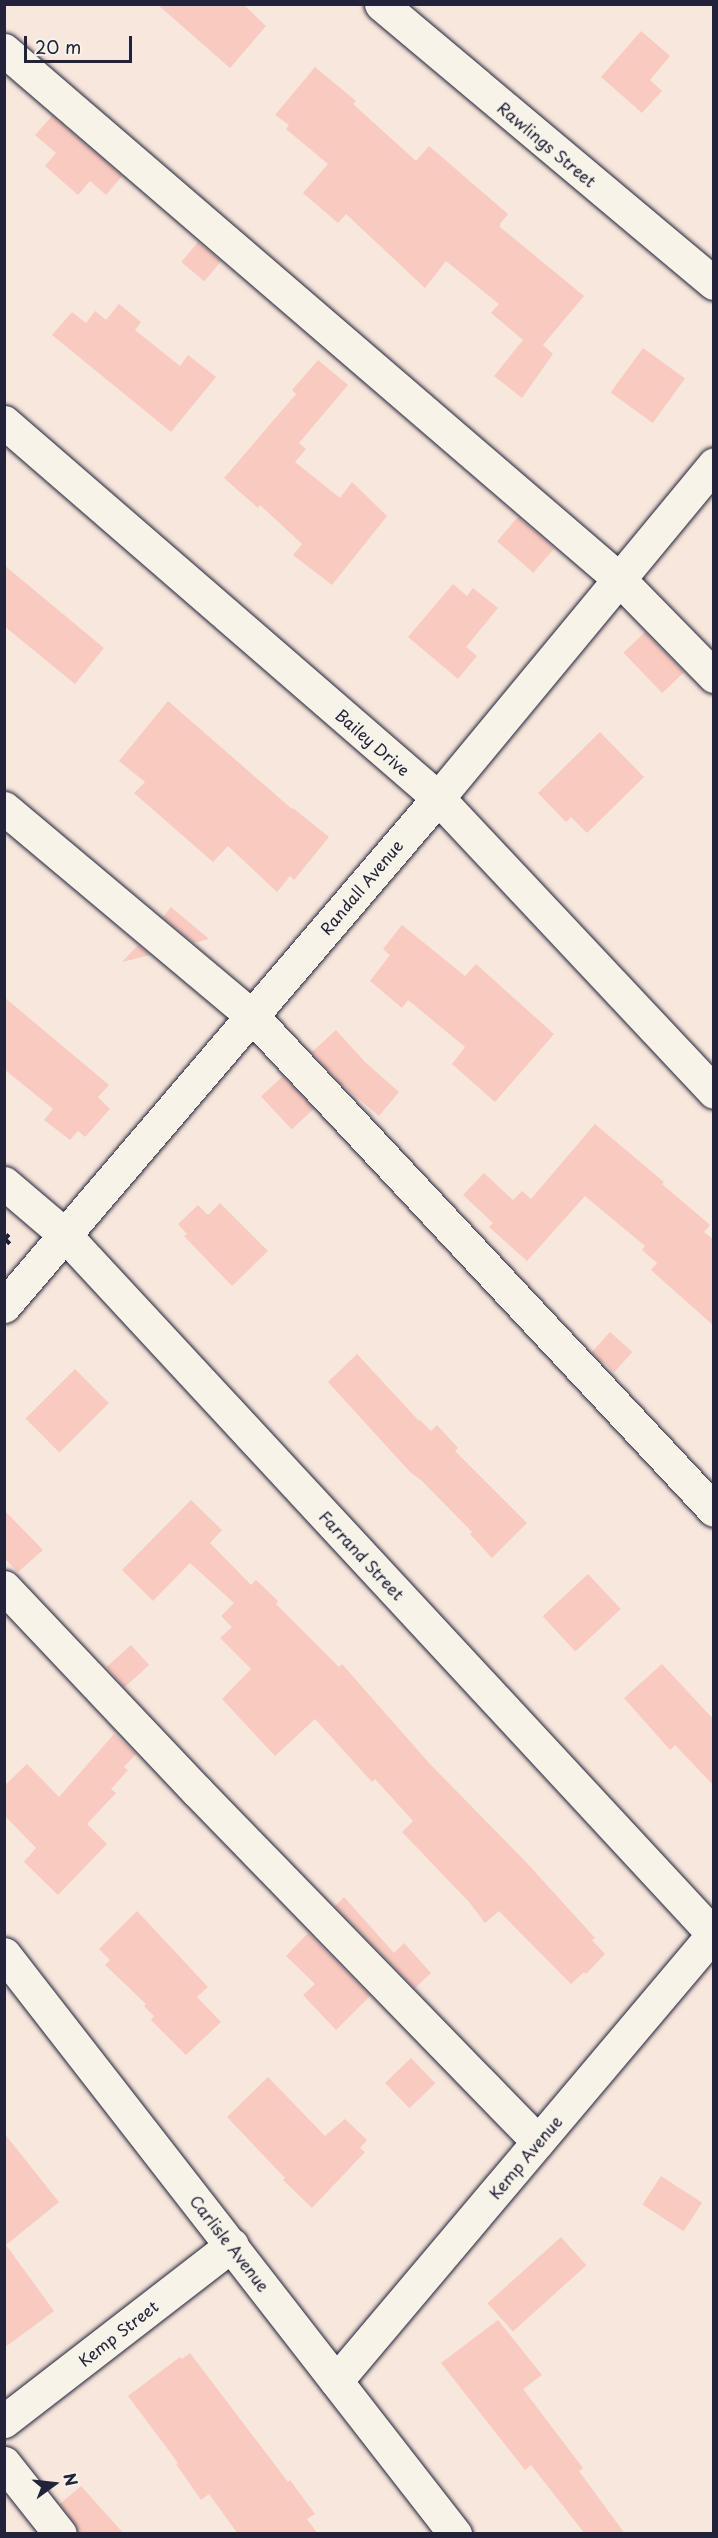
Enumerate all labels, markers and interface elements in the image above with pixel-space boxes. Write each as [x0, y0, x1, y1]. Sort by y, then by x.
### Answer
scale bar [27, 24, 135, 62]
text: 20 m [35, 33, 81, 60]
street label: Rawlings Street [494, 97, 600, 191]
street label: Bailey Drive [331, 704, 415, 780]
street label: Randall Avenue [316, 836, 406, 938]
street label: Farrand Street [316, 1506, 408, 1604]
street label: Kemp Avenue [485, 2112, 565, 2202]
street label: Carlisle Avenue [186, 2190, 274, 2296]
street label: Kemp Street [74, 2296, 162, 2370]
north arrow [24, 2454, 84, 2514]
text: N [58, 2470, 85, 2489]

